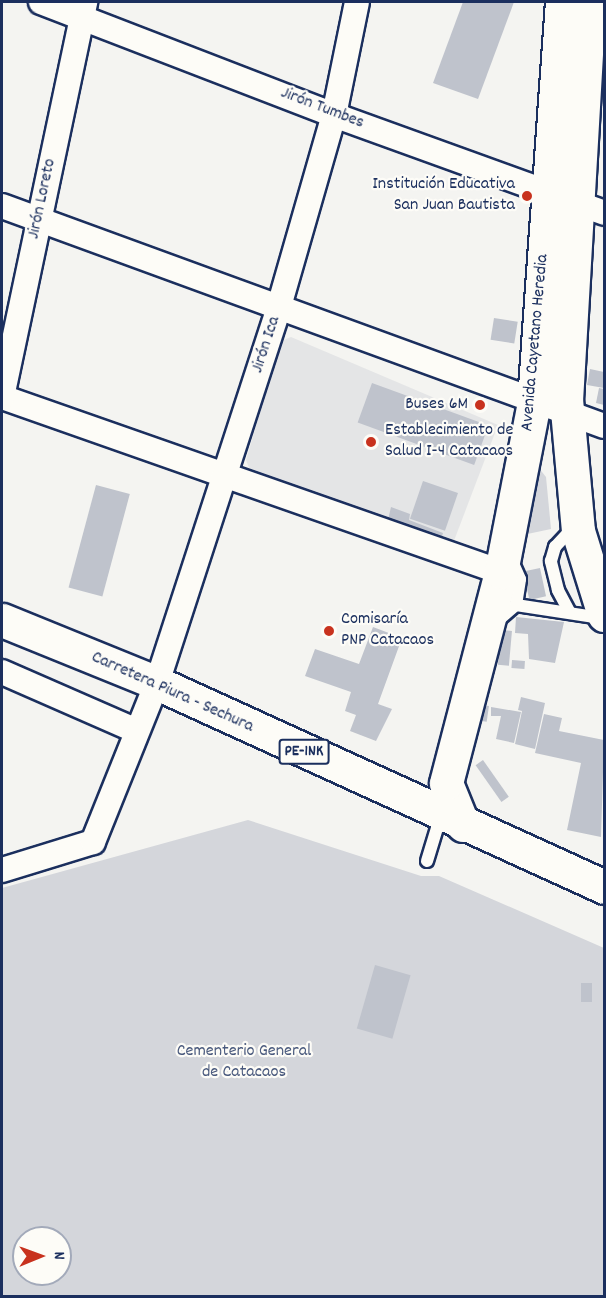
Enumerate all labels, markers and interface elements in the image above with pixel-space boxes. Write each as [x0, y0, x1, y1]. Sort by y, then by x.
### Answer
street label: Jirón Tumbes [277, 83, 367, 135]
street label: Jirón Loreto [24, 157, 62, 241]
place label: Institución Educativa San Juan Bautista [372, 175, 515, 218]
marker: Institución Educativa San Juan Bautista [520, 189, 534, 203]
street label: Avenida Cayetano Heredia [517, 253, 555, 433]
street label: Jirón Ica [248, 314, 286, 376]
place label: Buses 6M [405, 394, 468, 416]
marker: Buses 6M [473, 398, 487, 412]
place label: Establecimiento de Salud I-4 Catacaos [385, 421, 513, 464]
marker: Establecimiento de Salud I-4 Catacaos [362, 433, 380, 451]
place label: Comisaría PNP Catacaos [341, 610, 434, 652]
marker: Comisaría PNP Catacaos [322, 624, 336, 638]
street label: Carretera Piura - Sechura [88, 647, 256, 739]
road number: PE-1NK [278, 739, 330, 765]
park label: Cementerio General de Catacaos [177, 1042, 311, 1084]
north arrow [12, 1226, 72, 1286]
text: N [47, 1252, 70, 1260]

